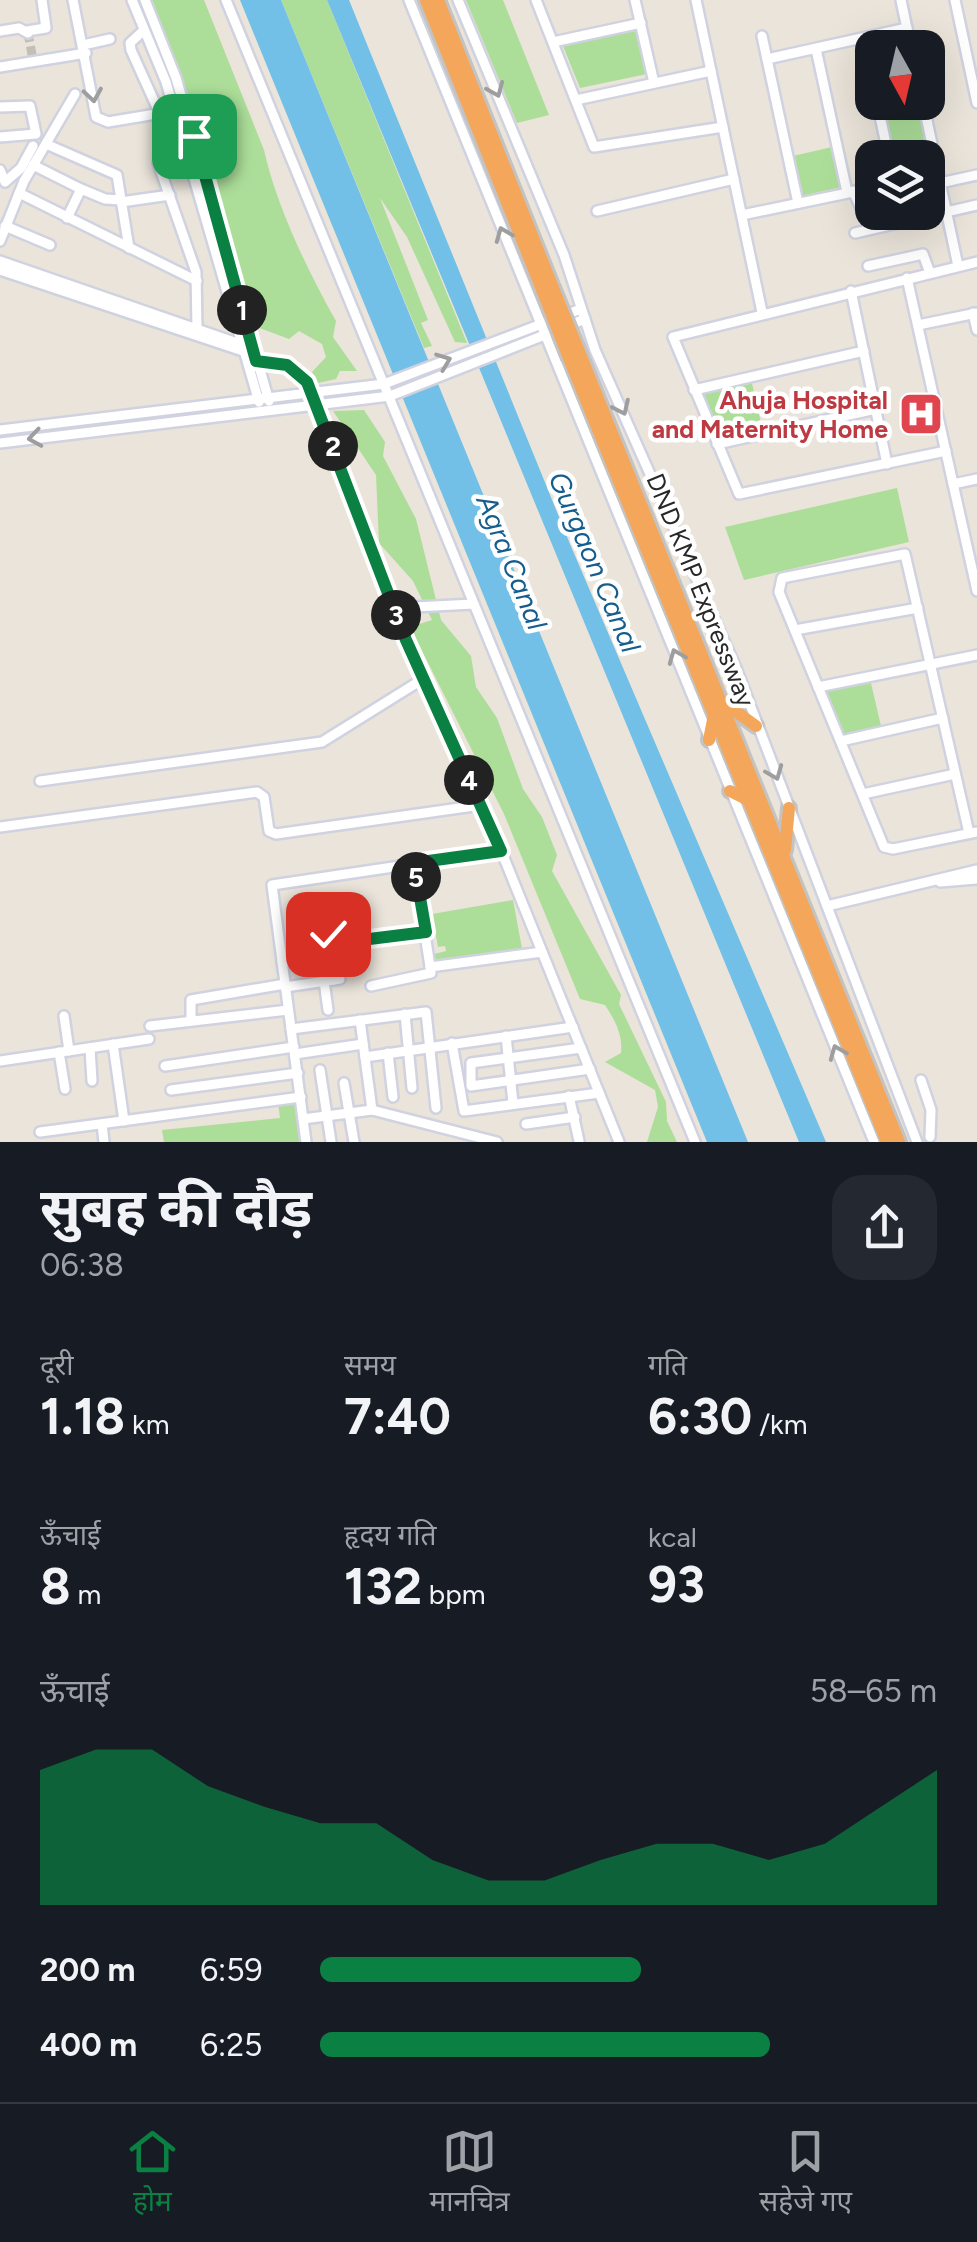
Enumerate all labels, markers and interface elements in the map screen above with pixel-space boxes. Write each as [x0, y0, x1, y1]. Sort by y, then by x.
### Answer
north arrow [855, 30, 945, 120]
map controls [855, 30, 945, 230]
one-way arrow [484, 80, 504, 98]
one-way arrow [81, 87, 102, 103]
pin [152, 94, 237, 179]
icon: arrive [167, 109, 222, 164]
button: layers [855, 140, 945, 230]
one-way arrow [494, 226, 514, 243]
pin: 1 [217, 285, 267, 335]
text: 1 [236, 293, 248, 327]
one-way arrow [434, 352, 451, 373]
place label: Ahuja Hospital and Maternity Home [652, 385, 888, 444]
hospital icon: Ahuja Hospital and Maternity Home [898, 391, 944, 437]
one-way arrow [610, 398, 630, 416]
pin: 2 [308, 421, 358, 471]
one-way arrow [27, 426, 43, 447]
text: 2 [325, 429, 341, 463]
water label: Gurgaon Canal [542, 467, 649, 658]
street label: DND KMP Expressway [640, 469, 762, 711]
water label: Agra Canal [469, 488, 555, 635]
pin: 3 [371, 590, 421, 640]
text: 3 [388, 598, 404, 632]
one-way arrow [667, 648, 687, 665]
pin: 4 [444, 755, 494, 805]
text: 4 [460, 763, 478, 797]
one-way arrow [763, 763, 783, 780]
pin: 5 [391, 852, 441, 902]
text: 5 [408, 860, 424, 894]
pin [286, 892, 371, 977]
icon: check [301, 907, 356, 962]
one-way arrow [829, 1044, 849, 1062]
text: सुबह की दौड़ [40, 1175, 312, 1241]
button: share [832, 1175, 937, 1280]
text: 06:38 [40, 1246, 124, 1284]
text: दूरी [40, 1348, 74, 1382]
text: समय [344, 1348, 396, 1382]
text: गति [648, 1348, 687, 1382]
text: 1.18 [40, 1386, 125, 1447]
text: 7:40 [344, 1386, 451, 1447]
text: 6:30 [648, 1386, 752, 1447]
text: km [125, 1407, 170, 1441]
text: /km [752, 1407, 807, 1441]
text: ऊँचाई [40, 1518, 101, 1552]
text: हृदय गति [344, 1518, 436, 1552]
text: kcal [648, 1520, 697, 1554]
text: 93 [648, 1554, 705, 1615]
text: 8 [40, 1556, 71, 1617]
text: 132 [344, 1556, 422, 1617]
text: m [71, 1577, 101, 1611]
text: bpm [422, 1577, 486, 1611]
text: ऊँचाई [40, 1672, 109, 1710]
text: 58–65 m [810, 1672, 937, 1710]
text: 200 m [40, 1951, 136, 1989]
text: 6:59 [200, 1951, 263, 1989]
text: 400 m [40, 2026, 137, 2064]
text: 6:25 [200, 2026, 263, 2064]
tab: होम [125, 2124, 180, 2222]
tab: मानचित्र [430, 2124, 510, 2222]
tab: सहेजे गए [759, 2124, 852, 2222]

